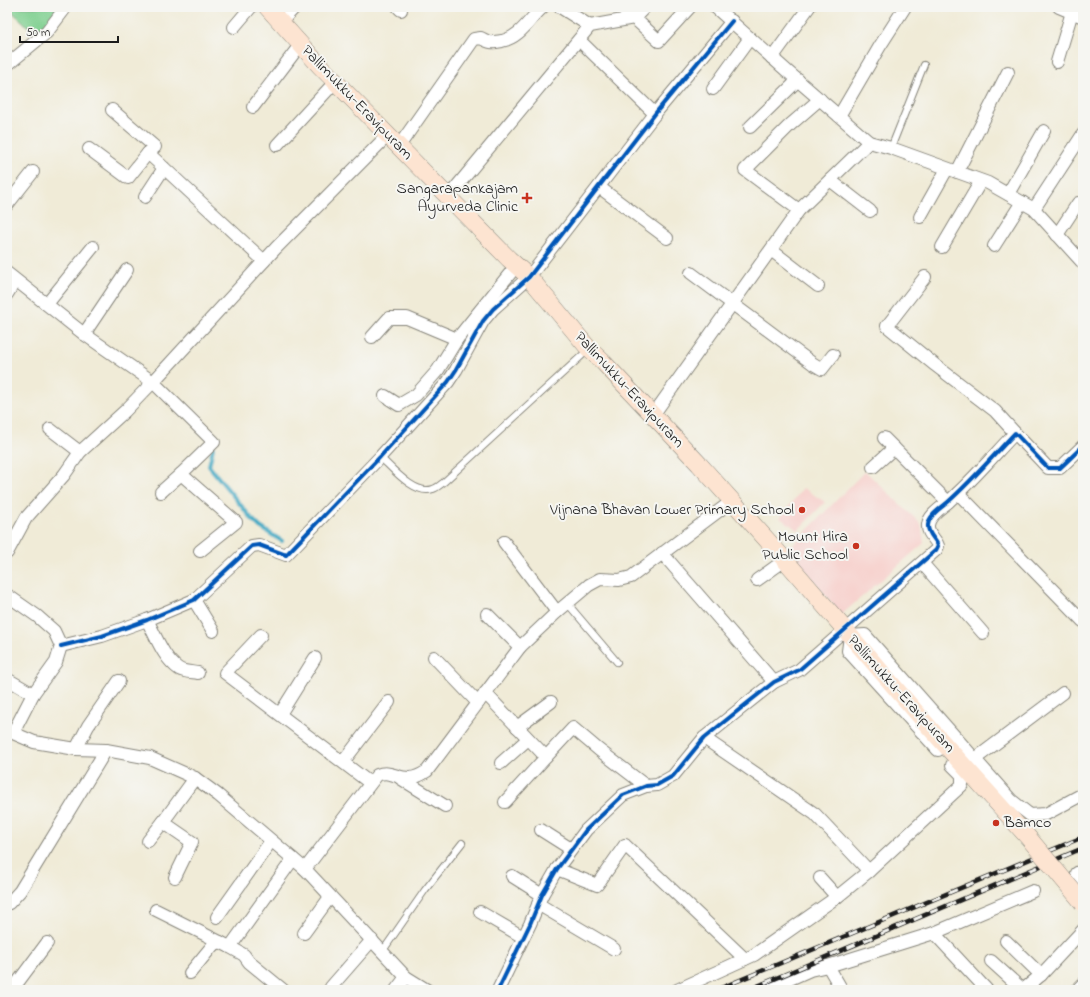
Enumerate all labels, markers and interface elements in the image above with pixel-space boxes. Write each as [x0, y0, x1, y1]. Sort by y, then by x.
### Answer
scale bar [20, 18, 118, 44]
text: 50 m [26, 24, 50, 42]
street label: Pallimukku-Eravipuram [296, 40, 418, 166]
place label: Sangarapankajam Ayurveda Clinic [397, 177, 519, 219]
marker: Sangarapankajam Ayurveda Clinic [521, 192, 533, 204]
street label: Pallimukku-Eravipuram [568, 326, 690, 454]
place label: Vijnana Bhavan Lower Primary School [549, 498, 794, 522]
marker: Vijnana Bhavan Lower Primary School [797, 505, 807, 515]
place label: Mount Hira Public School [762, 525, 848, 567]
marker: Mount Hira Public School [851, 541, 861, 551]
street label: Pallimukku-Eravipuram [841, 629, 961, 759]
place label: Bamco [1003, 811, 1051, 835]
marker: Bamco [991, 818, 1001, 828]

